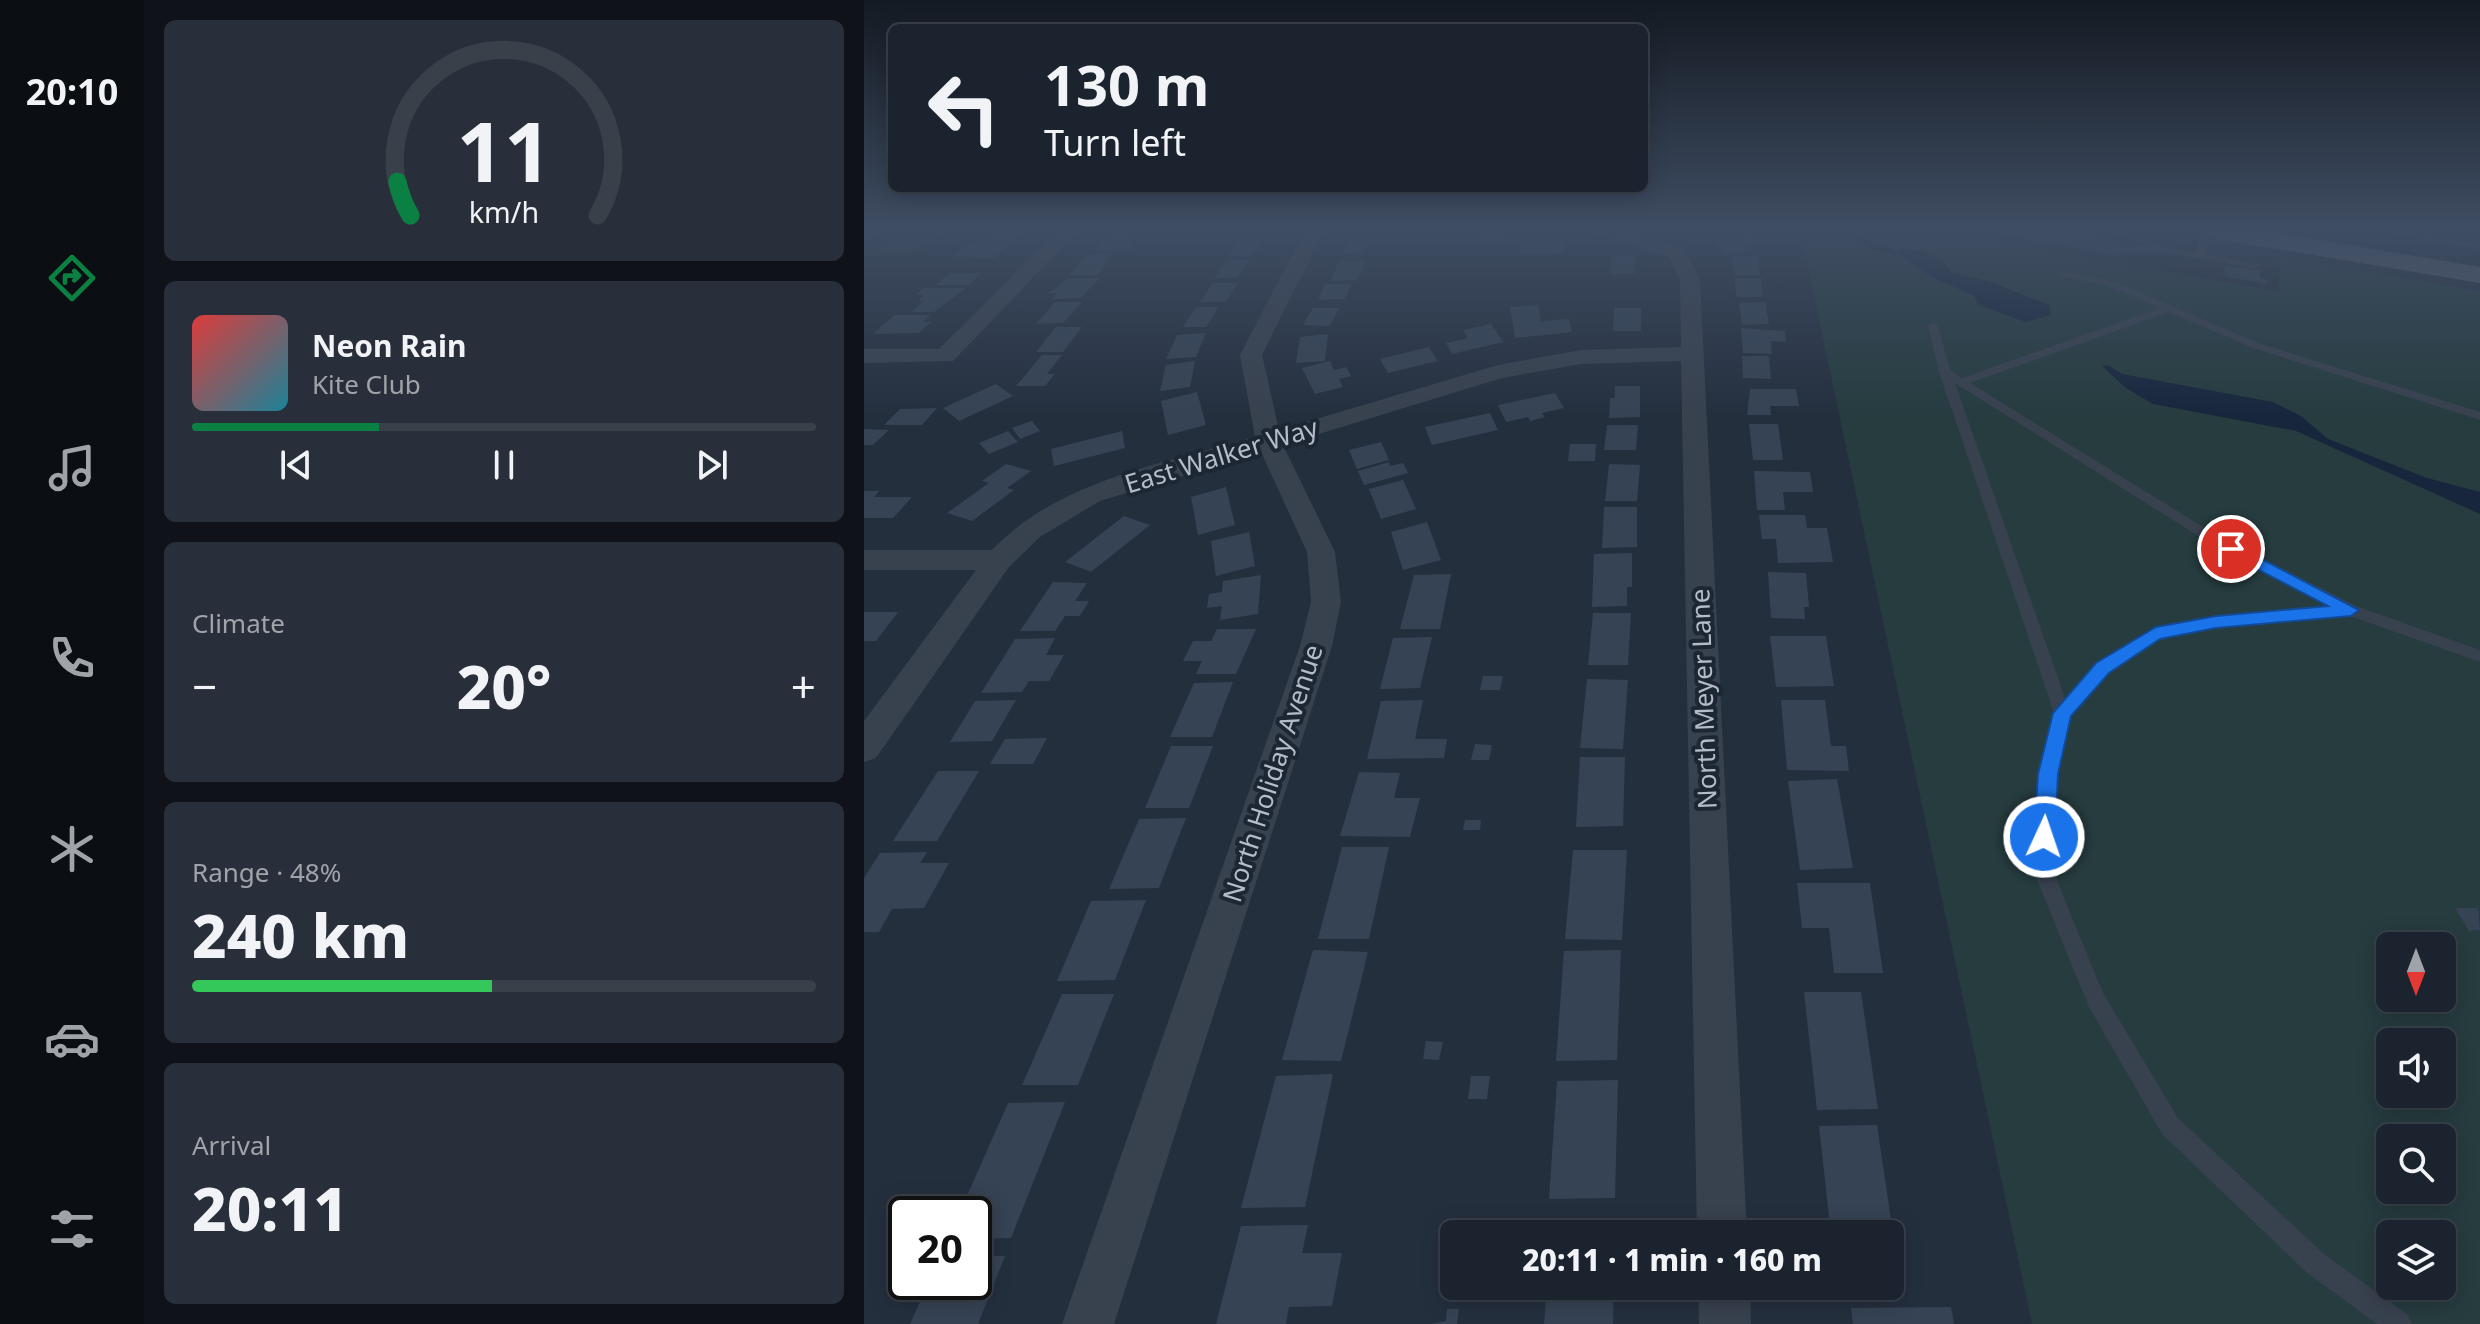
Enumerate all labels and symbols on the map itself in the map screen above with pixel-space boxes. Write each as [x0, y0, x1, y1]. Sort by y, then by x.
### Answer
street label: East Walker Way [1120, 408, 1323, 501]
pin [2197, 515, 2265, 583]
street label: North Meyer Lane [1681, 588, 1725, 810]
street label: North Holiday Avenue [1213, 640, 1331, 906]
position arrow [2002, 795, 2086, 879]
north arrow [2376, 932, 2456, 1012]
speed limit sign: 20 [888, 1196, 992, 1300]

